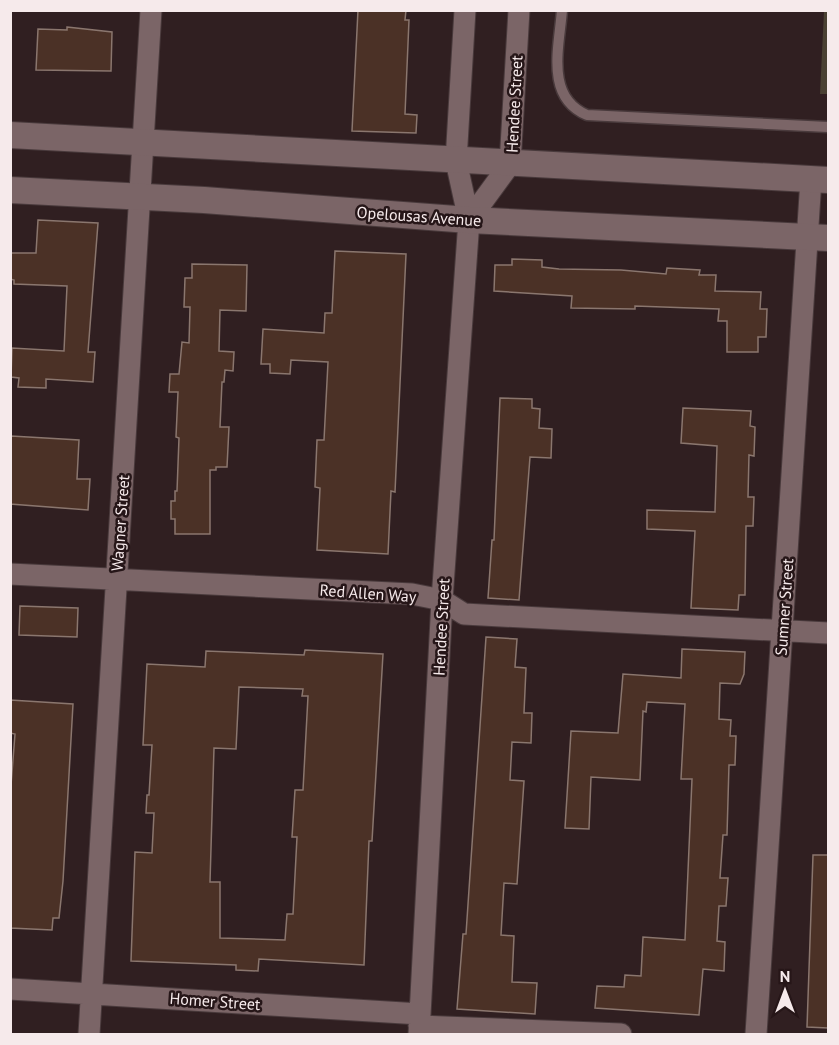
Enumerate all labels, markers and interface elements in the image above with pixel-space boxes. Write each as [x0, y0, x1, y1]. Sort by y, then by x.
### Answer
street label: Hendee Street [501, 54, 527, 153]
street label: Opelousas Avenue [356, 202, 482, 230]
street label: Wagner Street [107, 474, 133, 572]
street label: Sumner Street [771, 557, 797, 656]
street label: Hendee Street [428, 577, 454, 676]
street label: Red Allen Way [319, 580, 418, 606]
north arrow [755, 961, 815, 1021]
text: N [780, 966, 790, 986]
street label: Homer Street [169, 988, 262, 1014]

